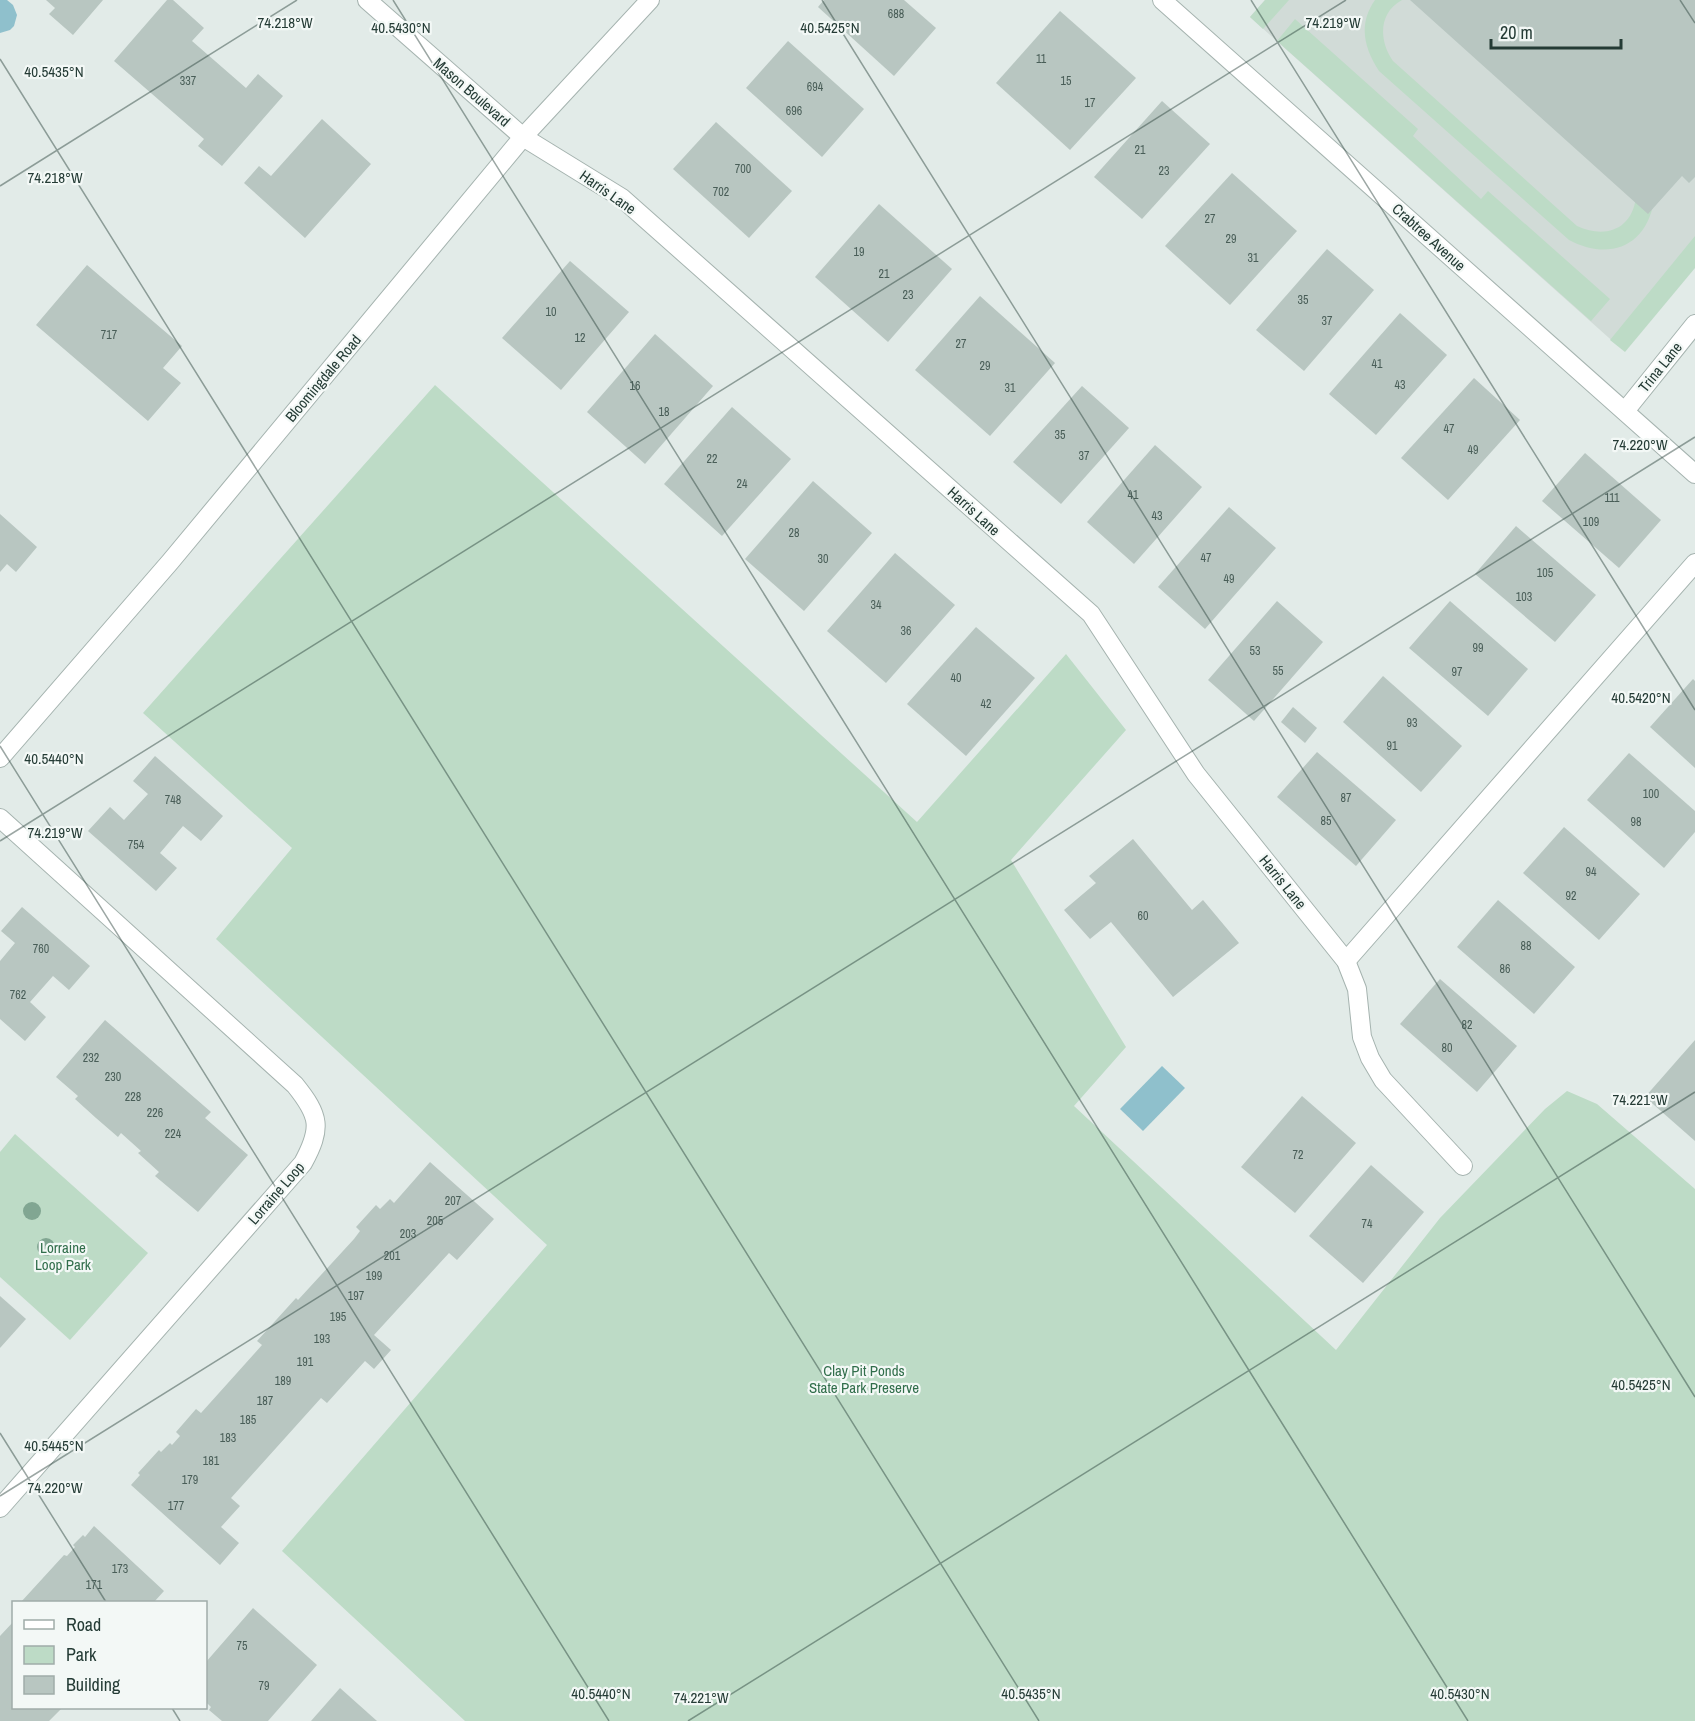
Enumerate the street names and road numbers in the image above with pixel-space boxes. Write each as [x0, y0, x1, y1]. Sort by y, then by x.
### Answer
street label: Mason Boulevard [429, 53, 515, 131]
street label: Harris Lane [576, 165, 640, 219]
street label: Crabtree Avenue [1388, 198, 1470, 276]
street label: Bloomingdale Road [280, 330, 366, 426]
street label: Trina Lane [1633, 337, 1687, 397]
street label: Harris Lane [943, 482, 1005, 540]
street label: Harris Lane [1255, 850, 1311, 914]
street label: Lorraine Loop [243, 1157, 309, 1229]

